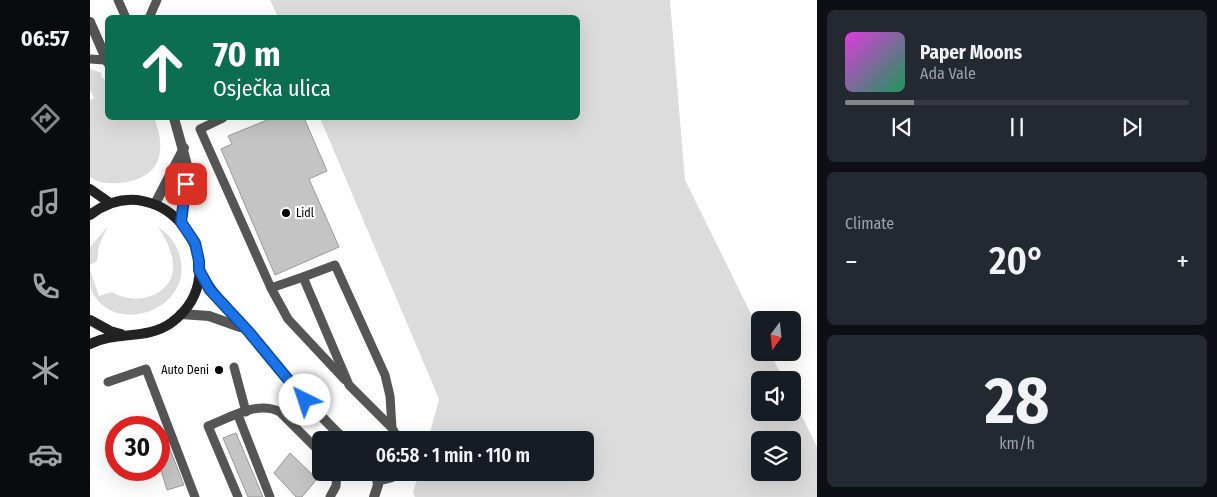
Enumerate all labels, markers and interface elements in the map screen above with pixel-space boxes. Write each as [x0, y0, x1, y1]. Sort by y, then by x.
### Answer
text: 06:57 [21, 25, 69, 52]
text: 70 m [213, 33, 281, 75]
icon: ahead [130, 35, 195, 100]
text: Paper Moons [920, 41, 1022, 64]
text: Ada Vale [920, 64, 976, 83]
text: Osječka ulica [213, 75, 331, 102]
icon: directions [28, 101, 63, 136]
icon: previous [888, 113, 916, 141]
icon: pause [1003, 113, 1031, 141]
icon: next [1118, 113, 1146, 141]
pin [165, 163, 207, 205]
icon: arrive [172, 170, 200, 198]
icon: music [28, 185, 63, 220]
place label: Lidl [296, 206, 314, 220]
marker: Lidl [280, 207, 292, 219]
text: Climate [845, 214, 894, 233]
text: 20° [989, 238, 1045, 284]
text: − [845, 245, 858, 278]
text: + [1176, 245, 1189, 278]
icon: phone [28, 269, 63, 304]
north arrow [751, 311, 801, 361]
map controls [751, 311, 801, 481]
icon: climate [28, 353, 63, 388]
text: 28 [985, 362, 1049, 440]
place label: Auto Deni [161, 363, 209, 377]
marker: Auto Deni [213, 364, 225, 376]
button: sound [751, 371, 801, 421]
position arrow [278, 373, 330, 425]
speed limit sign: 30 [105, 416, 170, 481]
button: layers [751, 431, 801, 481]
text: km/h [999, 434, 1035, 453]
icon: car [28, 437, 63, 472]
text: 06:58 · 1 min · 110 m [376, 444, 530, 467]

